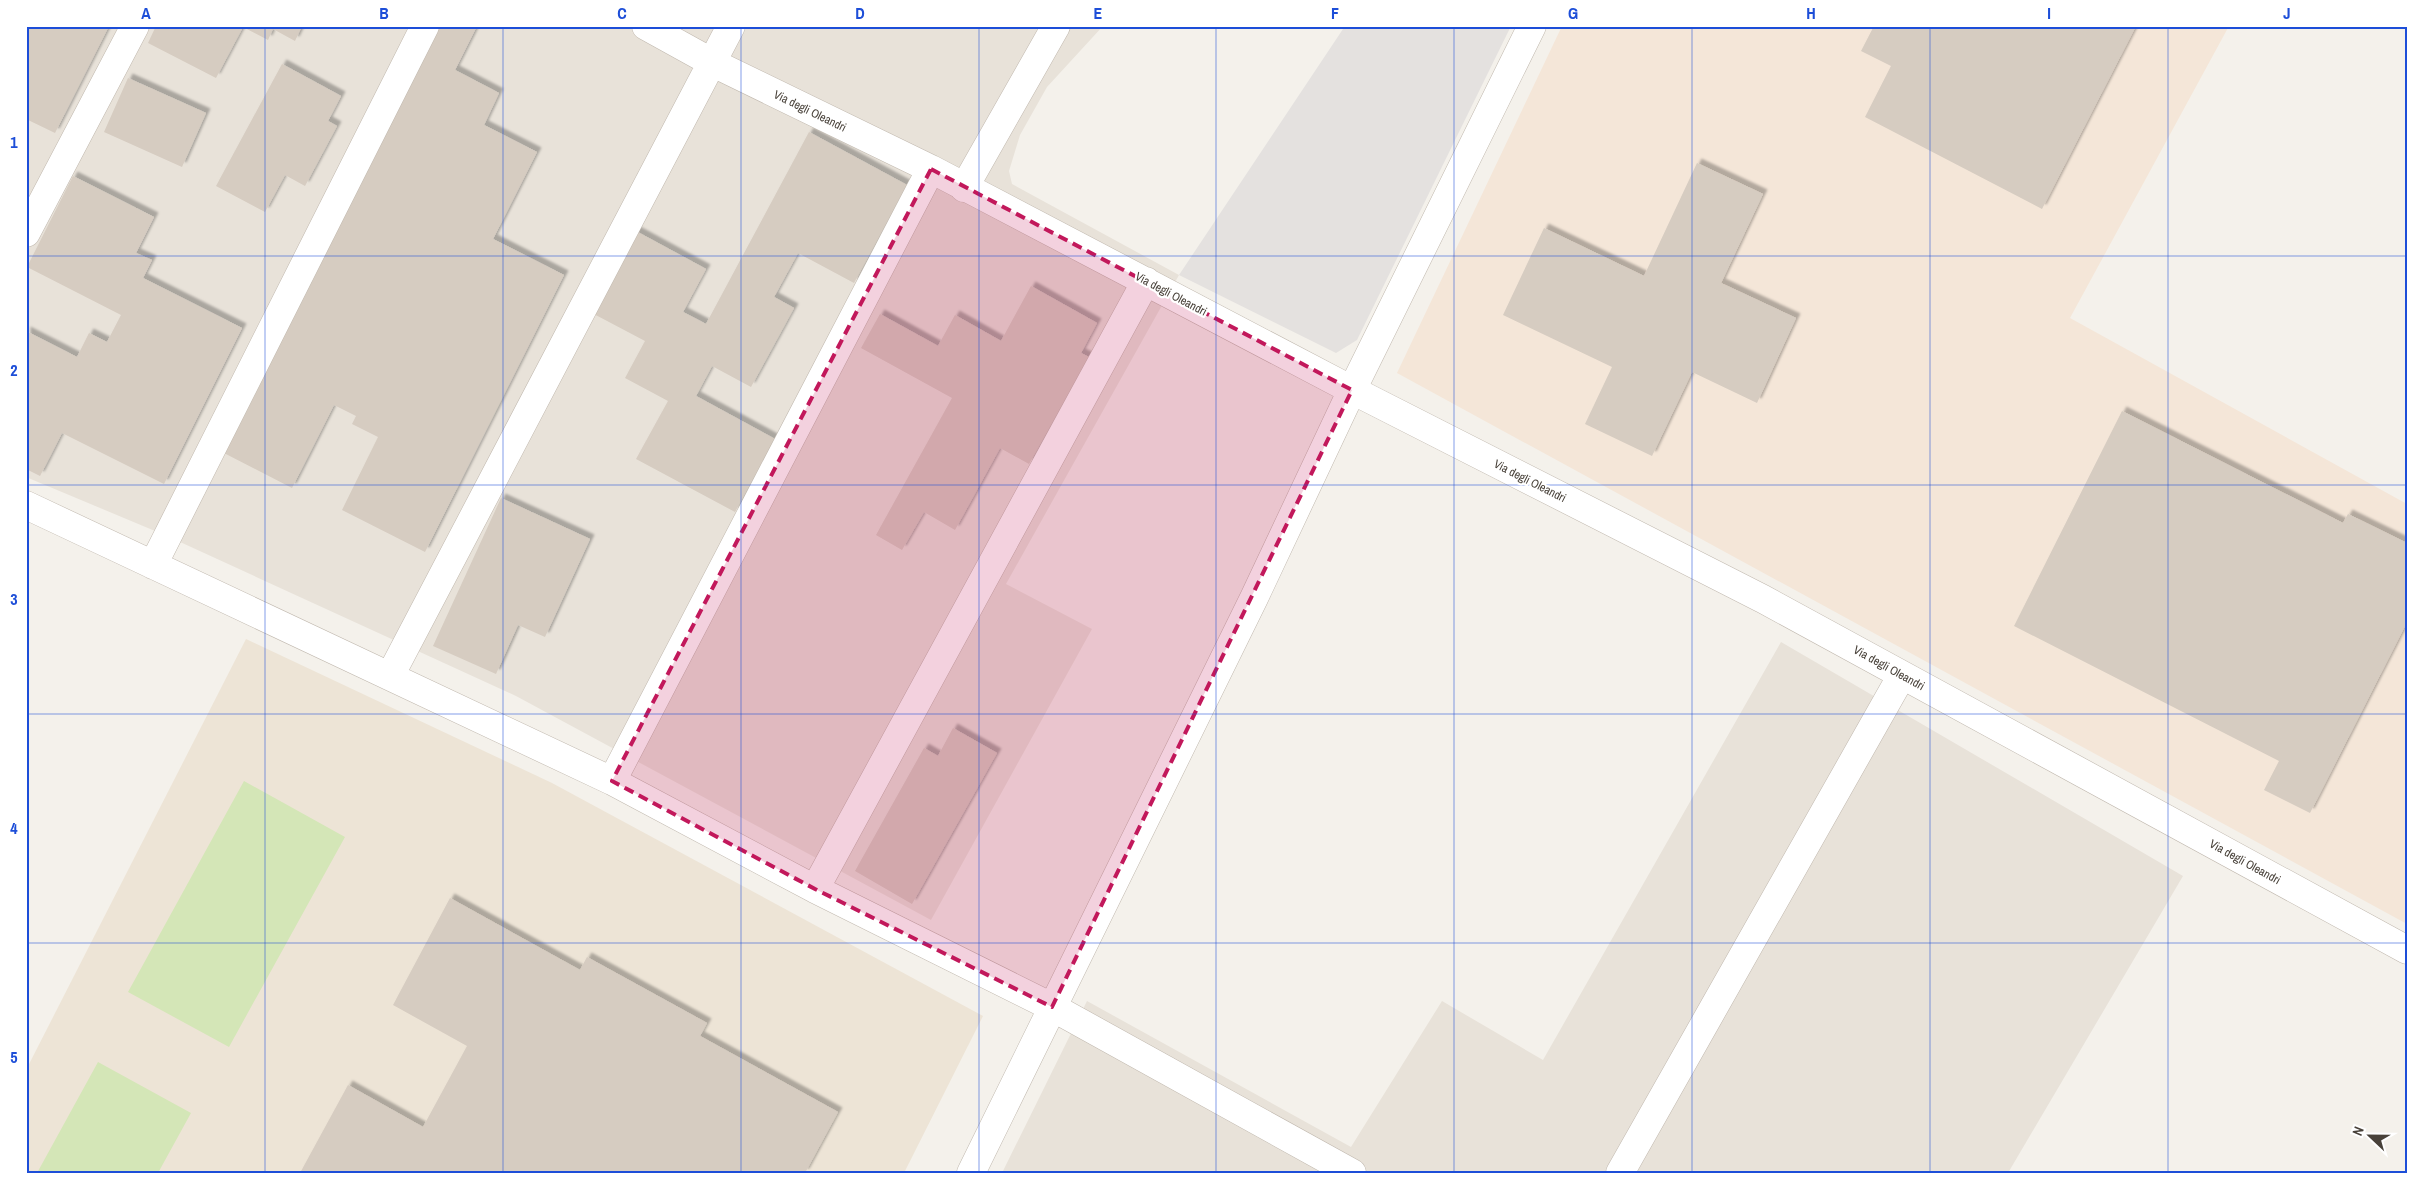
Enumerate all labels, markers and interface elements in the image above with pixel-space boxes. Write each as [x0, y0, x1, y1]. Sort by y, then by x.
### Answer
text: A [141, 2, 151, 24]
text: B [379, 2, 389, 24]
text: C [617, 2, 627, 24]
text: D [855, 2, 865, 24]
text: E [1094, 2, 1103, 24]
text: F [1331, 2, 1339, 24]
text: G [1568, 2, 1578, 24]
text: H [1806, 2, 1816, 24]
text: I [2047, 2, 2051, 24]
text: J [2283, 2, 2291, 24]
street label: Via degli Oleandri [771, 86, 849, 136]
text: 1 [10, 131, 18, 153]
street label: Via degli Oleandri [1132, 268, 1210, 320]
text: 2 [10, 359, 18, 381]
street label: Via degli Oleandri [1491, 456, 1569, 506]
text: 3 [10, 588, 18, 610]
street label: Via degli Oleandri [1851, 642, 1927, 694]
text: 4 [10, 817, 18, 839]
street label: Via degli Oleandri [2207, 836, 2283, 888]
text: 5 [10, 1046, 18, 1068]
north arrow [2346, 1112, 2396, 1162]
text: N [2348, 1124, 2368, 1138]

